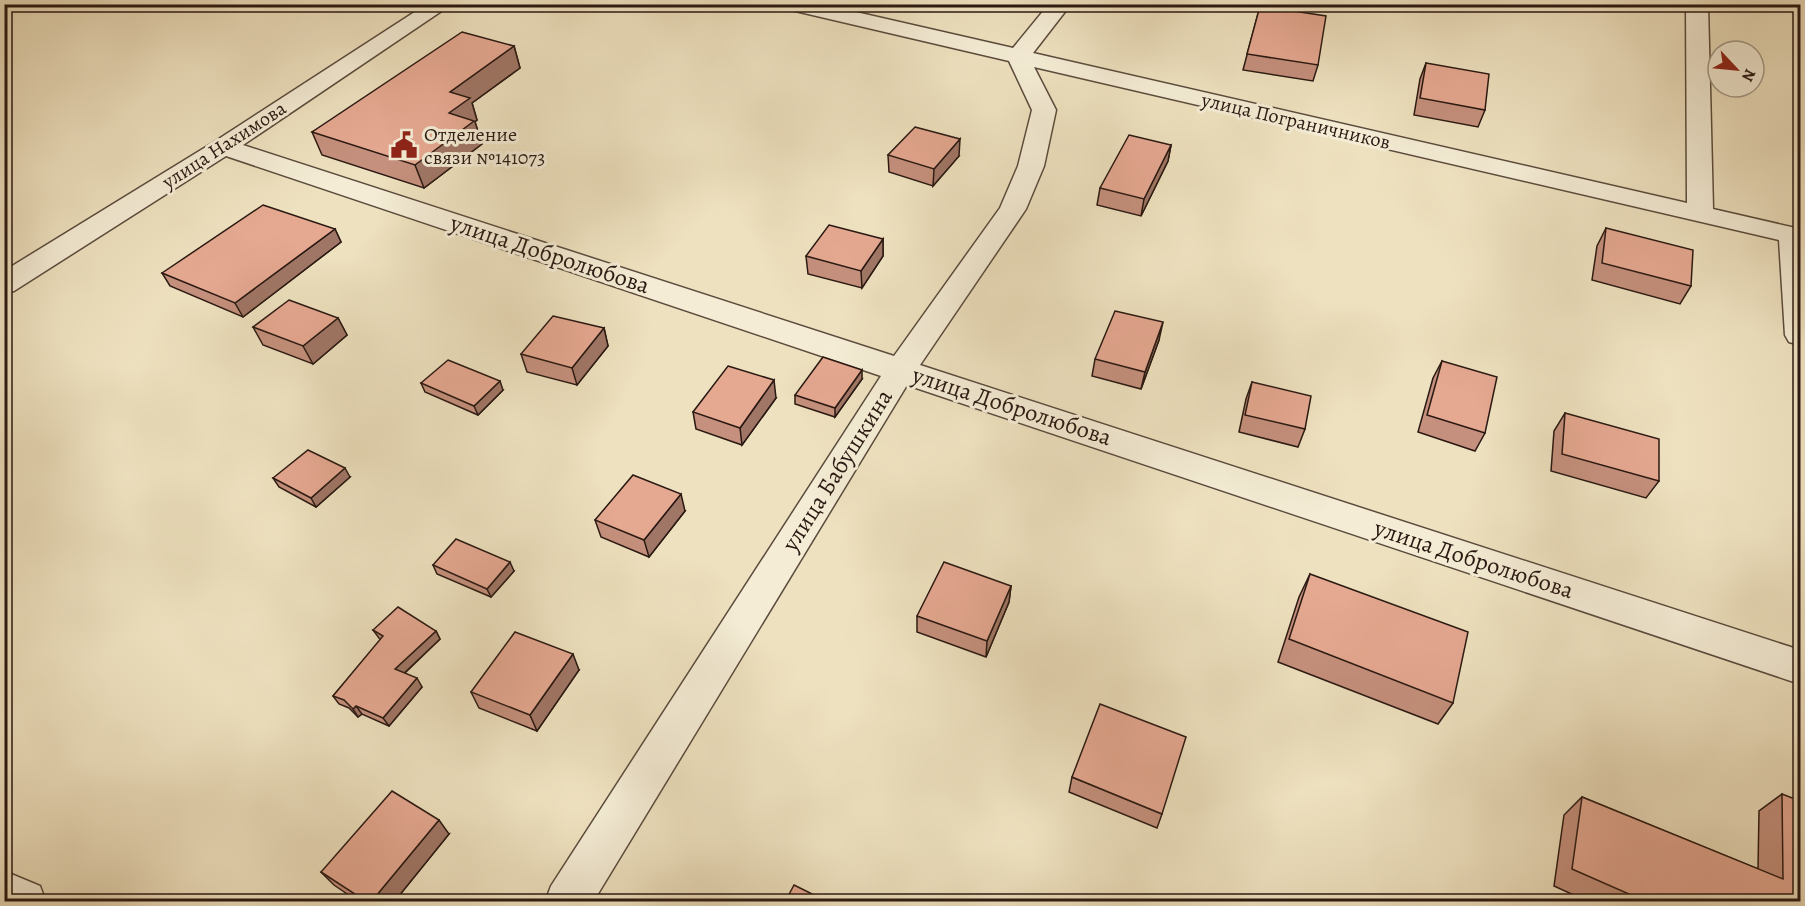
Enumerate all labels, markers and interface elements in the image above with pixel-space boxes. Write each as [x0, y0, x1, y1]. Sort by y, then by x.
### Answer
north arrow [1706, 39, 1766, 99]
text: N [1736, 65, 1761, 86]
street label: улица Пограничников [1198, 86, 1393, 156]
street label: улица Нахимова [156, 94, 292, 196]
place label: Отделение связи №141073 [424, 121, 545, 171]
public building icon: Отделение связи №141073 [389, 130, 419, 160]
street label: улица Добролюбова [445, 206, 654, 301]
street label: улица Добролюбова [907, 358, 1116, 453]
street label: улица Бабушкина [774, 383, 900, 558]
street label: улица Добролюбова [1369, 511, 1578, 606]

